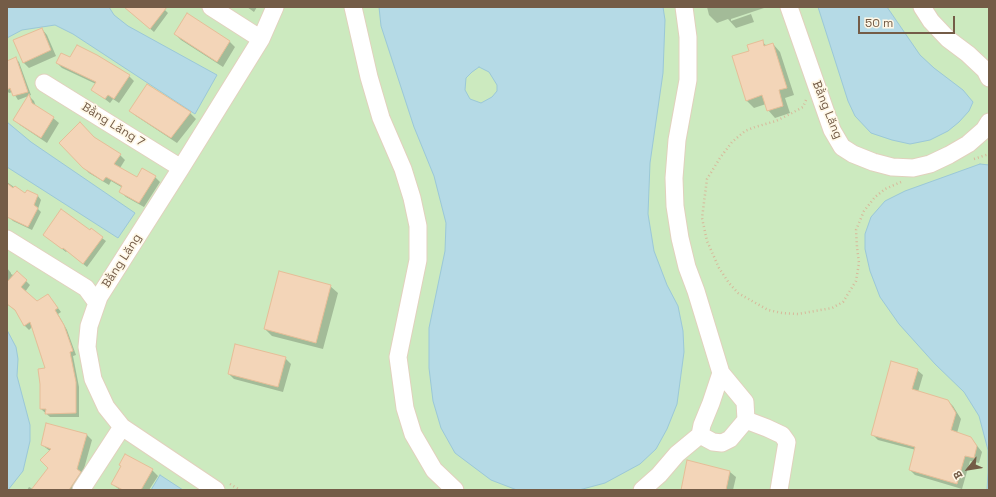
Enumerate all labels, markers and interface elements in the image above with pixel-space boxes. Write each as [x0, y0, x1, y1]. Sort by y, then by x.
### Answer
scale bar [860, 8, 957, 34]
text: 50 m [865, 15, 893, 31]
street label: Bằng Lăng [809, 79, 845, 141]
street label: Bằng Lăng 7 [79, 100, 147, 150]
street label: Bằng Lăng [99, 231, 145, 291]
north arrow [948, 449, 988, 489]
text: B [950, 468, 965, 482]

